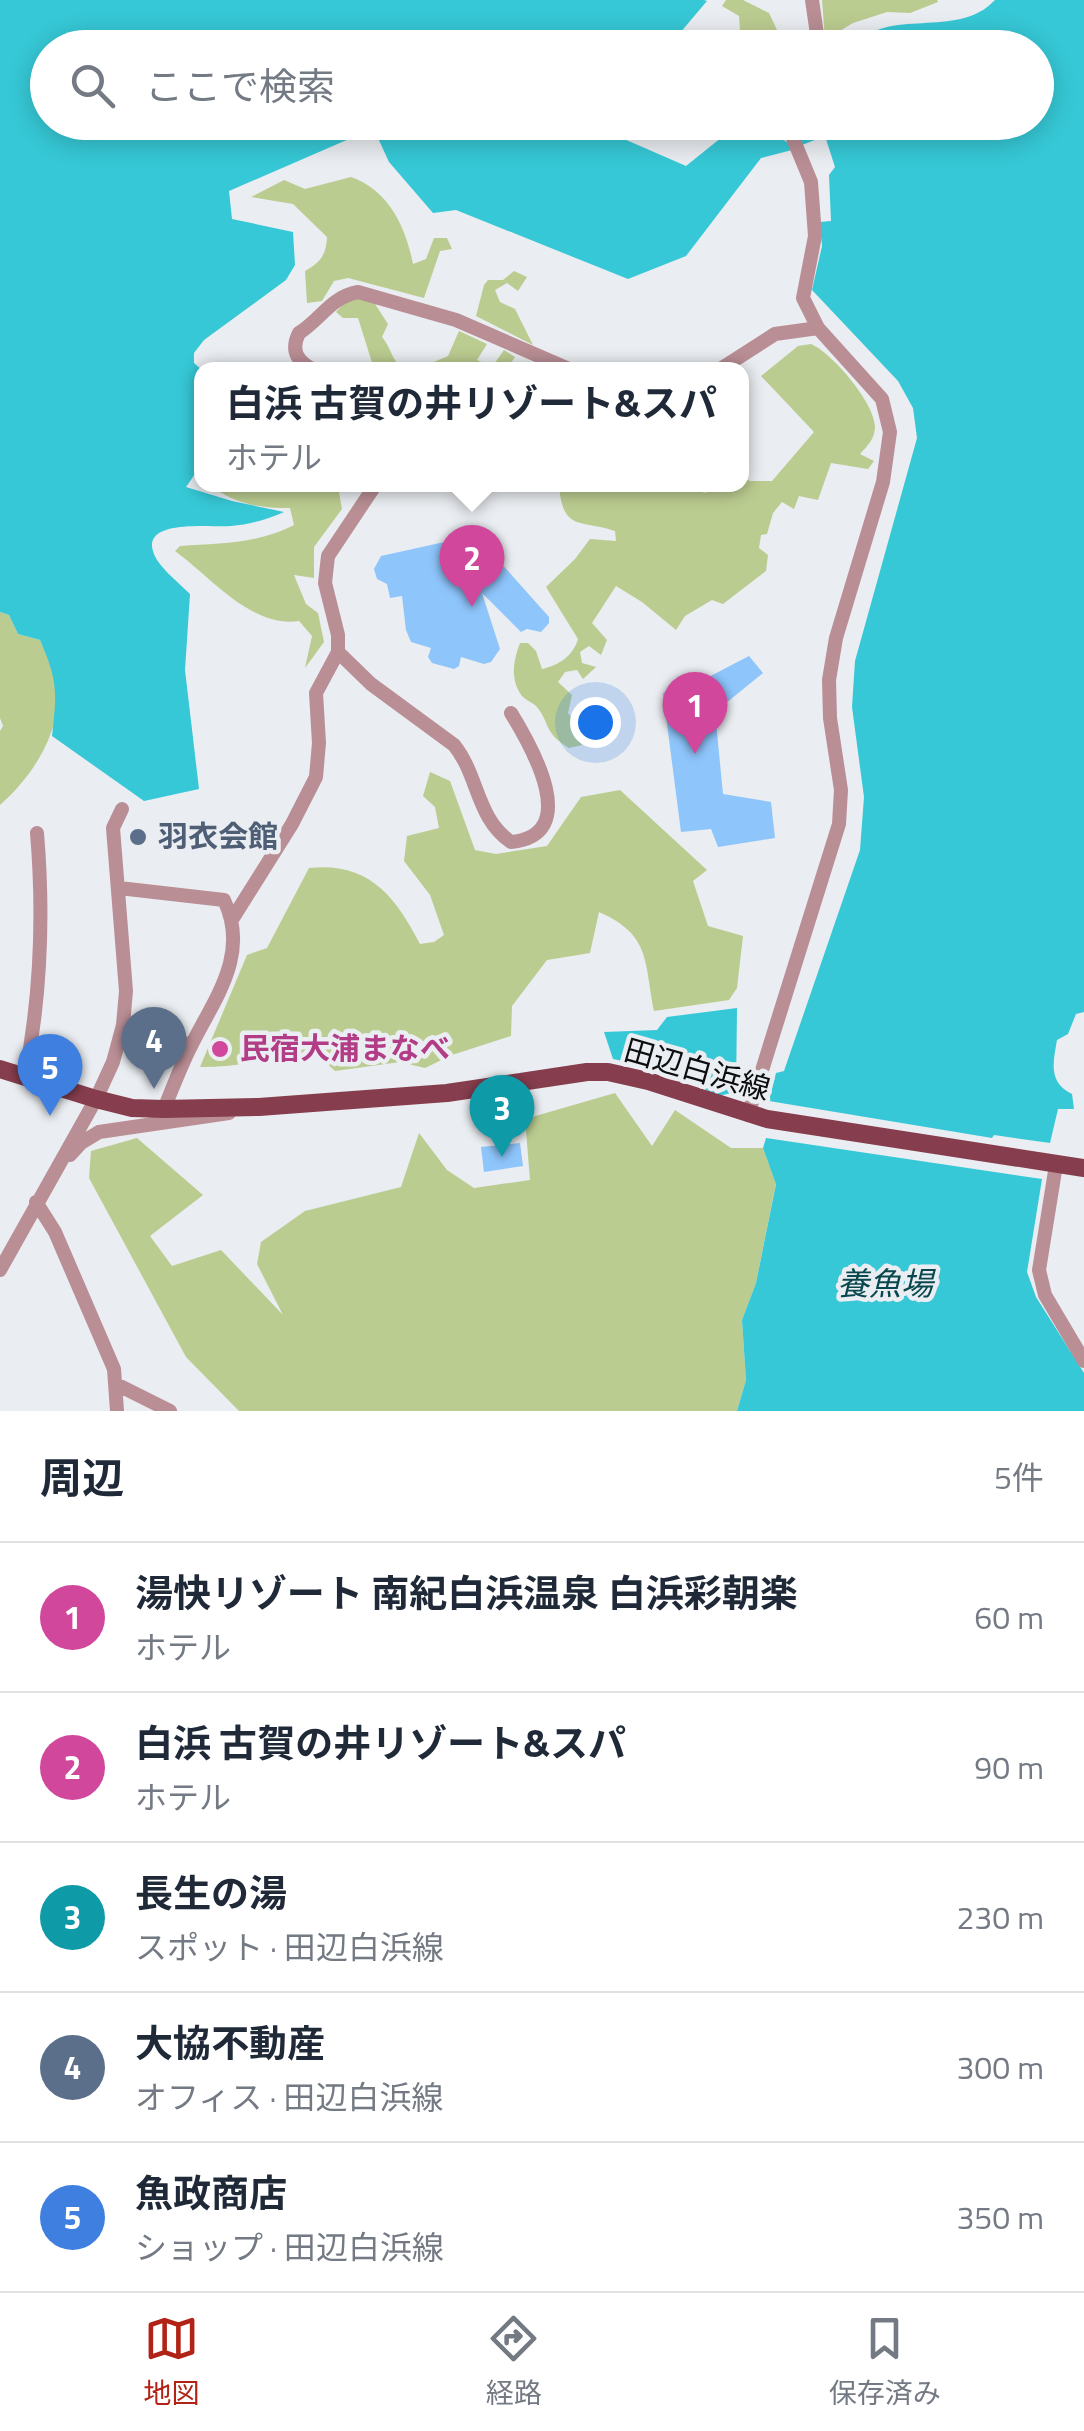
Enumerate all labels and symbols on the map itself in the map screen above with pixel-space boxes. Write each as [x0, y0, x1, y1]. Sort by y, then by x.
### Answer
pin: 2 [440, 524, 504, 607]
pin: 1 [662, 672, 728, 754]
your location [570, 697, 621, 748]
place label: 羽衣会館 [158, 813, 278, 859]
marker: 羽衣会館 [127, 826, 149, 848]
pin: 4 [122, 1006, 186, 1089]
place label: 民宿大浦まなべ [240, 1025, 450, 1071]
street label: 田辺白浜線 [619, 1026, 776, 1112]
pin: 5 [18, 1034, 82, 1116]
marker: 民宿大浦まなべ [209, 1038, 231, 1060]
pin: 3 [470, 1074, 534, 1157]
water label: 養魚場 [837, 1259, 936, 1307]

